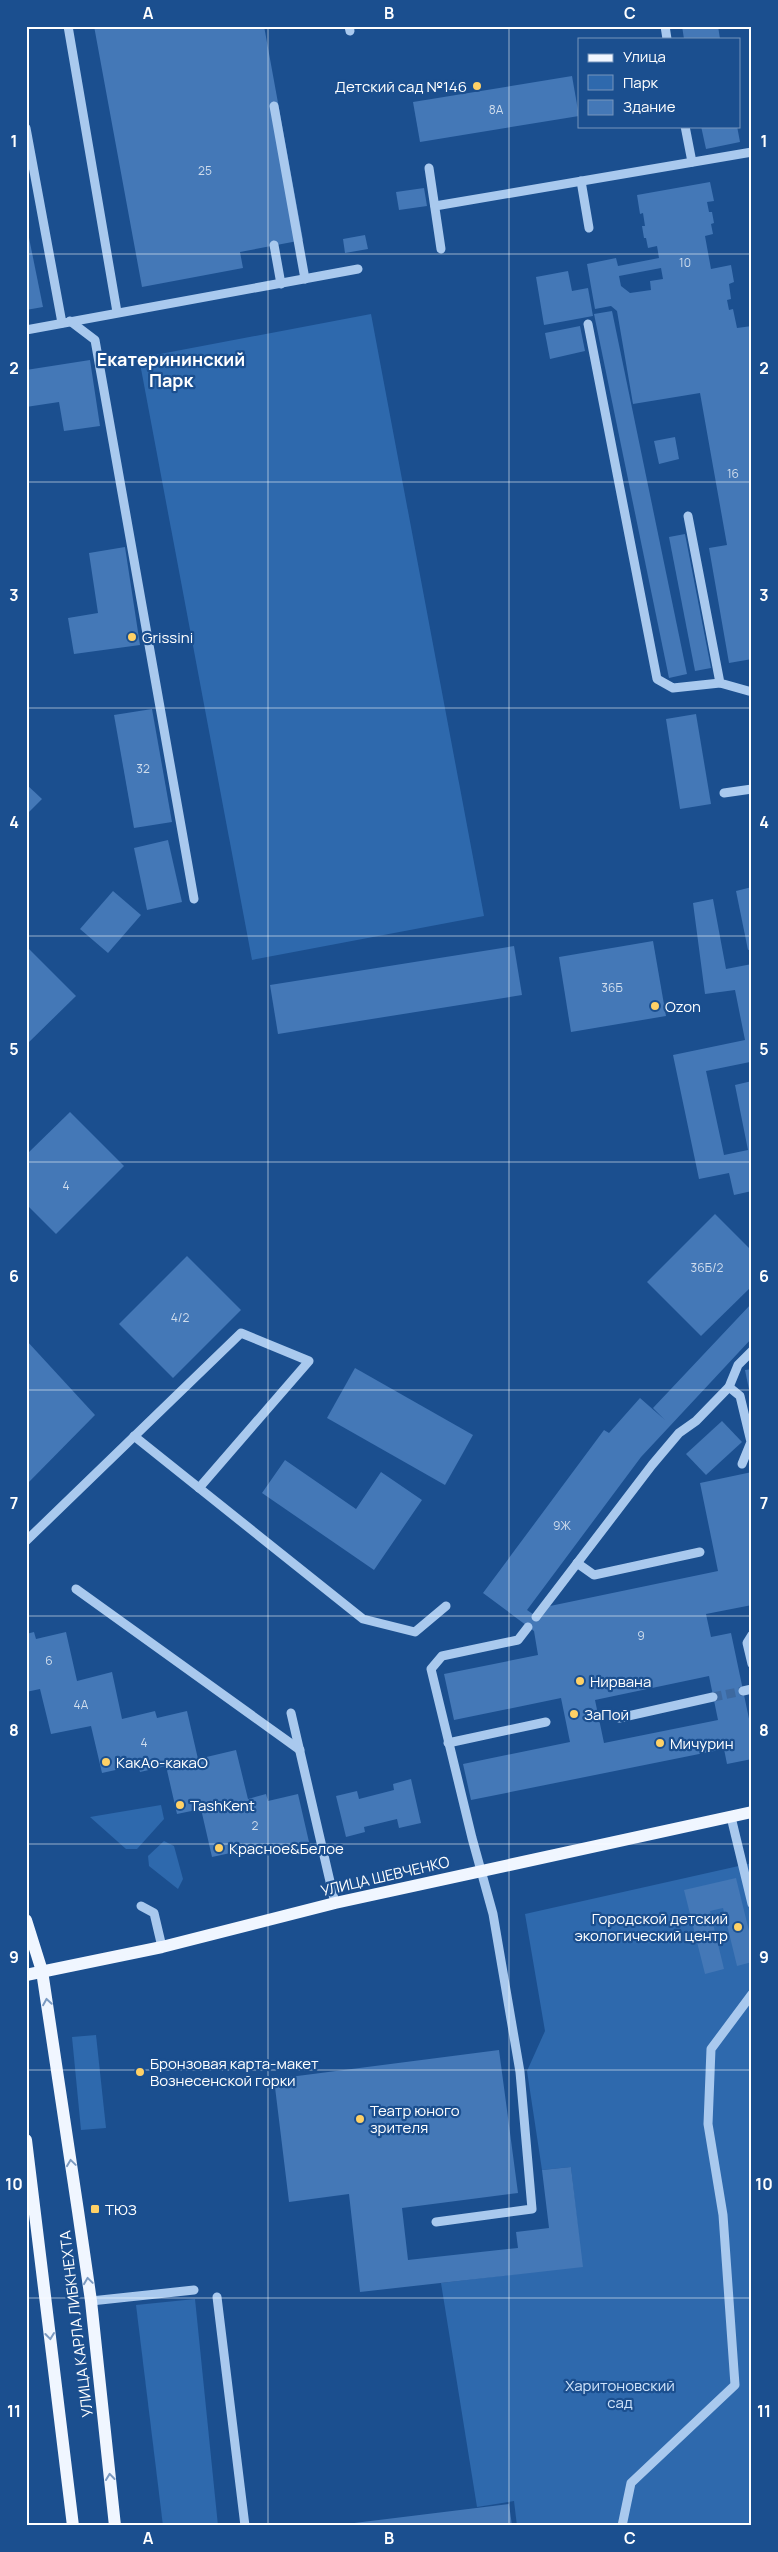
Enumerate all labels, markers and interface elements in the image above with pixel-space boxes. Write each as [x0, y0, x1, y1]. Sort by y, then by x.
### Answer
text: A [143, 2, 154, 24]
text: B [384, 2, 394, 24]
text: C [624, 2, 636, 24]
legend [578, 38, 740, 128]
text: Улица [623, 46, 666, 67]
text: Парк [623, 72, 659, 93]
place label: Детский сад №146 [335, 76, 467, 97]
marker: Детский сад №146 [471, 80, 483, 92]
text: Здание [623, 96, 676, 117]
house number: 8А [489, 101, 504, 118]
text: 1 [10, 130, 18, 152]
text: 1 [760, 130, 768, 152]
house number: 25 [198, 162, 212, 179]
house number: 10 [679, 254, 691, 271]
district label: Екатерининский Парк [97, 347, 245, 392]
text: 2 [9, 357, 19, 379]
text: 2 [759, 357, 769, 379]
house number: 16 [727, 465, 739, 482]
text: 3 [9, 584, 19, 606]
text: 3 [759, 584, 769, 606]
place label: Grissini [142, 627, 193, 648]
marker: Grissini [126, 631, 138, 643]
house number: 32 [136, 760, 150, 777]
text: 4 [9, 811, 19, 833]
text: 4 [759, 811, 769, 833]
house number: 36Б [601, 979, 623, 996]
place label: Ozon [665, 996, 701, 1017]
marker: Ozon [649, 1000, 661, 1012]
text: 5 [9, 1038, 19, 1060]
text: 5 [759, 1038, 769, 1060]
house number: 4 [62, 1177, 70, 1194]
house number: 36Б/2 [691, 1259, 724, 1276]
text: 6 [9, 1265, 19, 1287]
text: 6 [759, 1265, 769, 1287]
house number: 4/2 [171, 1309, 189, 1326]
text: 7 [10, 1492, 18, 1514]
text: 7 [760, 1492, 768, 1514]
house number: 9Ж [553, 1517, 571, 1534]
house number: 9 [637, 1627, 645, 1644]
house number: 6 [45, 1652, 53, 1669]
place label: Нирвана [590, 1671, 651, 1692]
marker: Нирвана [574, 1675, 586, 1687]
house number: 4А [74, 1696, 89, 1713]
place label: ЗаПой [584, 1704, 629, 1725]
marker: ЗаПой [568, 1708, 580, 1720]
text: 8 [9, 1719, 19, 1741]
text: 8 [759, 1719, 769, 1741]
place label: Мичурин [670, 1733, 734, 1754]
house number: 4 [140, 1734, 148, 1751]
marker: Мичурин [654, 1737, 666, 1749]
place label: КакАо-какаО [116, 1752, 208, 1773]
marker: КакАо-какаО [100, 1756, 112, 1768]
place label: TashKent [190, 1795, 255, 1816]
marker: TashKent [174, 1799, 186, 1811]
house number: 2 [252, 1817, 259, 1834]
place label: Красное&Белое [229, 1838, 344, 1859]
marker: Красное&Белое [213, 1842, 225, 1854]
street label: УЛИЦА ШЕВЧЕНКО [319, 1851, 452, 1901]
place label: Городской детский экологический центр [574, 1908, 728, 1946]
marker: Городской детский экологический центр [732, 1921, 744, 1933]
text: 9 [9, 1946, 19, 1968]
text: 9 [759, 1946, 769, 1968]
one-way arrow [42, 1998, 52, 2006]
place label: Бронзовая карта-макет Вознесенской горки [150, 2053, 319, 2091]
marker: Бронзовая карта-макет Вознесенской горки [134, 2066, 146, 2078]
place label: Театр юного зрителя [370, 2100, 460, 2138]
marker: Театр юного зрителя [354, 2113, 366, 2125]
one-way arrow [66, 2158, 77, 2166]
text: 10 [5, 2173, 23, 2195]
text: 10 [755, 2173, 773, 2195]
place label: ТЮЗ [105, 2199, 137, 2220]
marker: ТЮЗ [89, 2203, 101, 2215]
street label: УЛИЦА КАРЛА ЛИБКНЕХТА [54, 2229, 98, 2419]
one-way arrow [84, 2277, 94, 2285]
one-way arrow [44, 2333, 55, 2341]
park label: Харитоновский сад [565, 2375, 675, 2413]
text: 11 [7, 2400, 21, 2422]
text: 11 [757, 2400, 771, 2422]
one-way arrow [105, 2473, 116, 2481]
text: A [143, 2527, 154, 2549]
text: B [384, 2527, 394, 2549]
text: C [624, 2527, 636, 2549]

